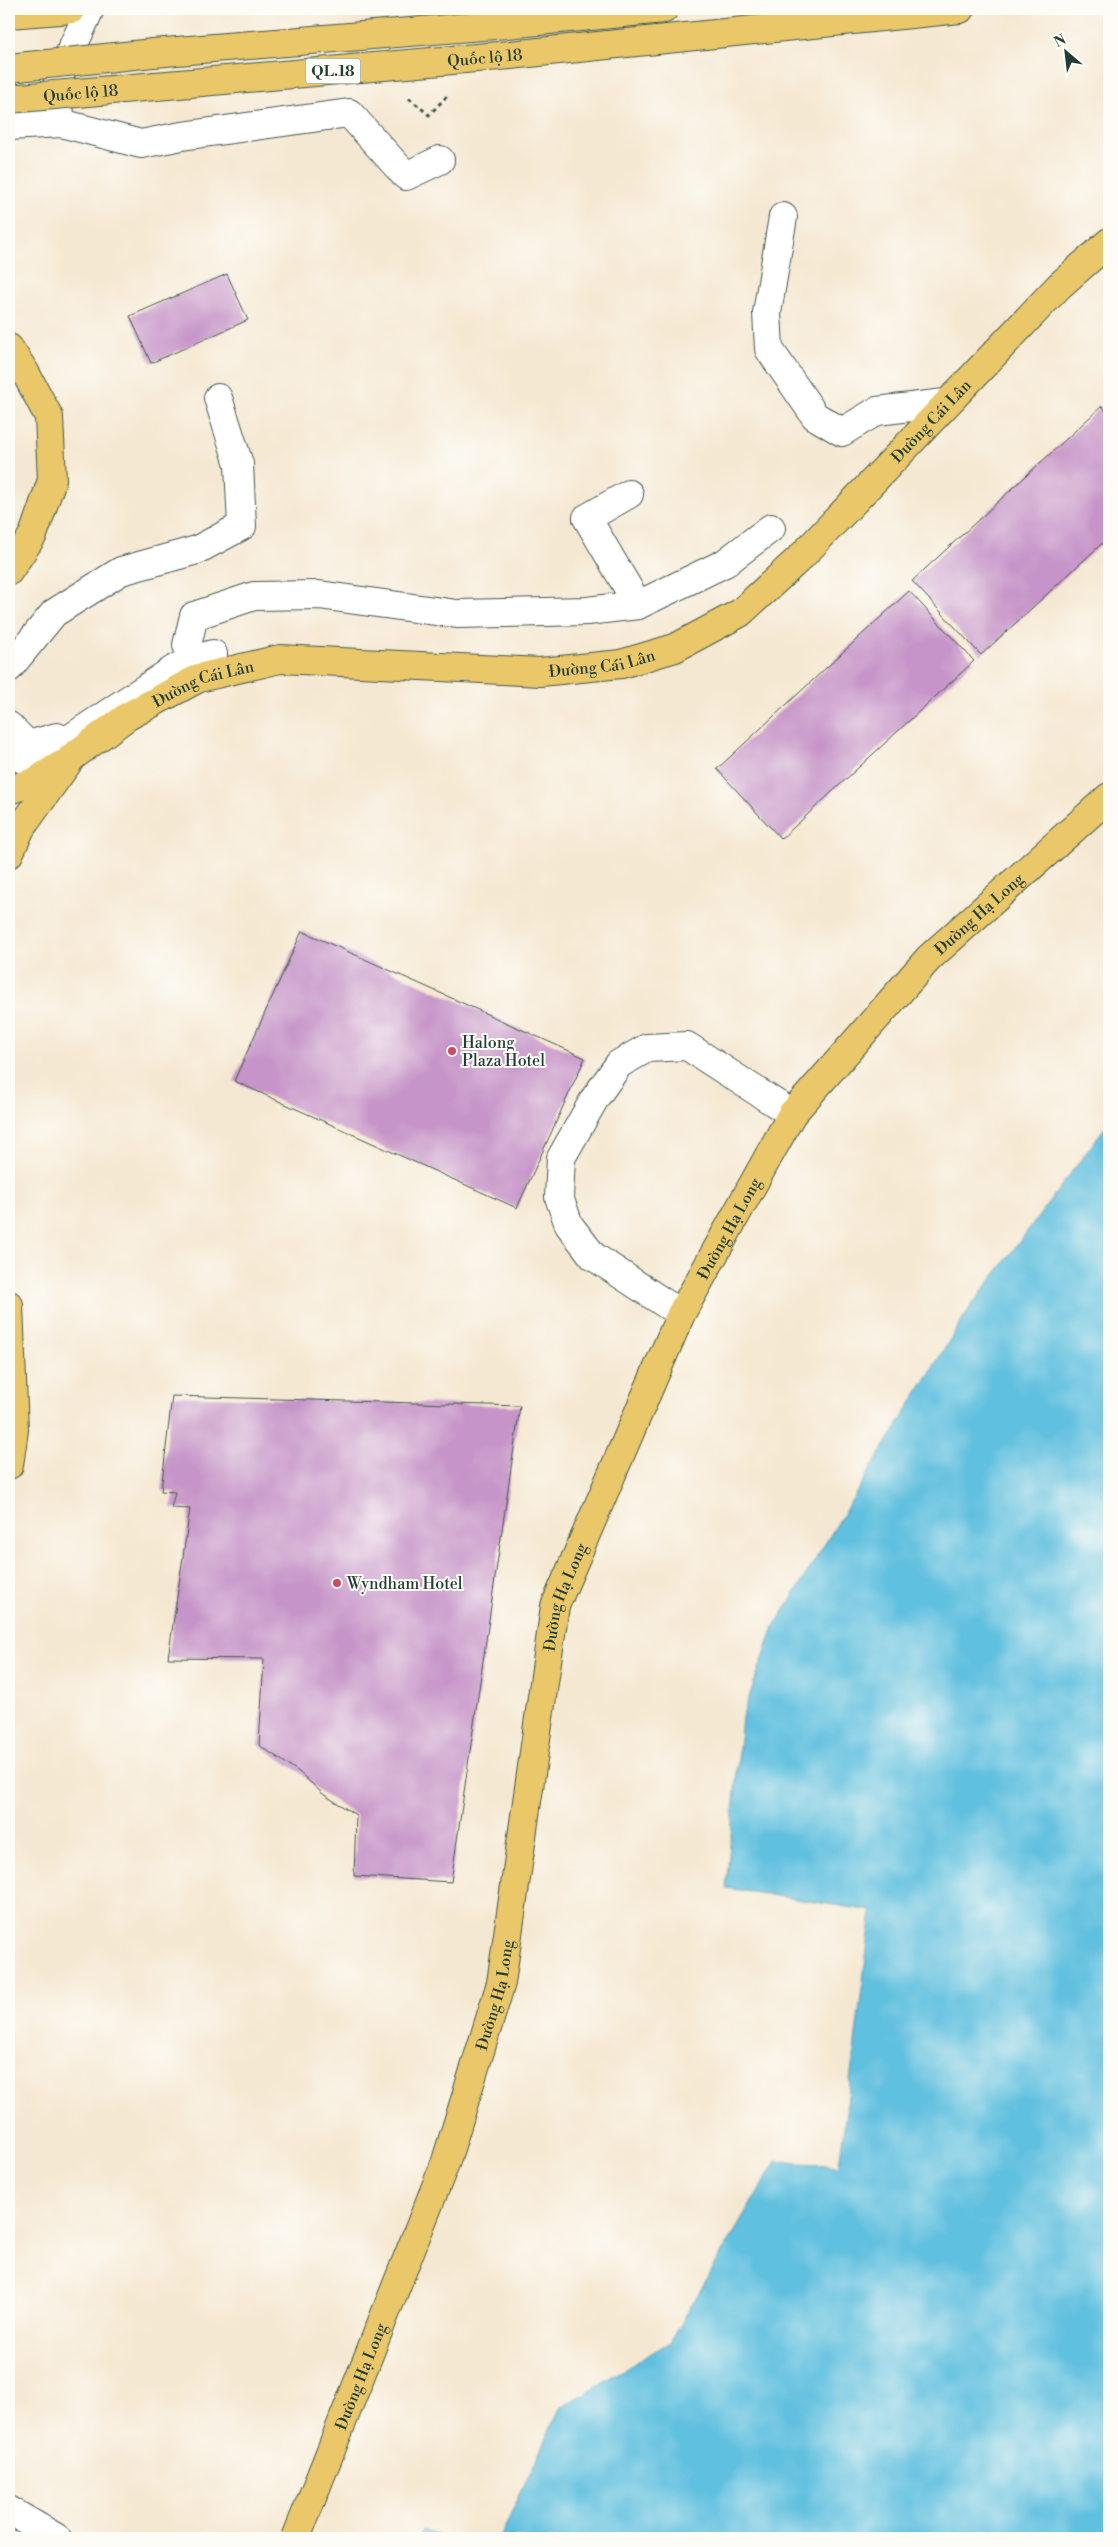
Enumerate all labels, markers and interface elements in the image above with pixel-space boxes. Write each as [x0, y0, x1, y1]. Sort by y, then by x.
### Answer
north arrow [1040, 28, 1090, 78]
text: N [1051, 31, 1069, 52]
street label: Quốc lộ 18 [446, 45, 524, 71]
road number: QL.18 [306, 58, 360, 84]
street label: Quốc lộ 18 [42, 80, 119, 107]
street label: Đường Cái Lân [887, 375, 976, 467]
street label: Đường Cái Lân [548, 645, 658, 682]
street label: Đường Cái Lân [149, 656, 256, 712]
street label: Đường Hạ Long [930, 869, 1029, 960]
place label: Halong Plaza Hotel [462, 1033, 545, 1071]
marker: Halong Plaza Hotel [446, 1045, 458, 1057]
street label: Đường Hạ Long [693, 1174, 766, 1283]
street label: Đường Hạ Long [540, 1540, 592, 1653]
place label: Wyndham Hotel [346, 1574, 463, 1594]
marker: Wyndham Hotel [331, 1577, 343, 1589]
street label: Đường Hạ Long [472, 1938, 518, 2053]
street label: Đường Hạ Long [331, 2320, 392, 2433]

